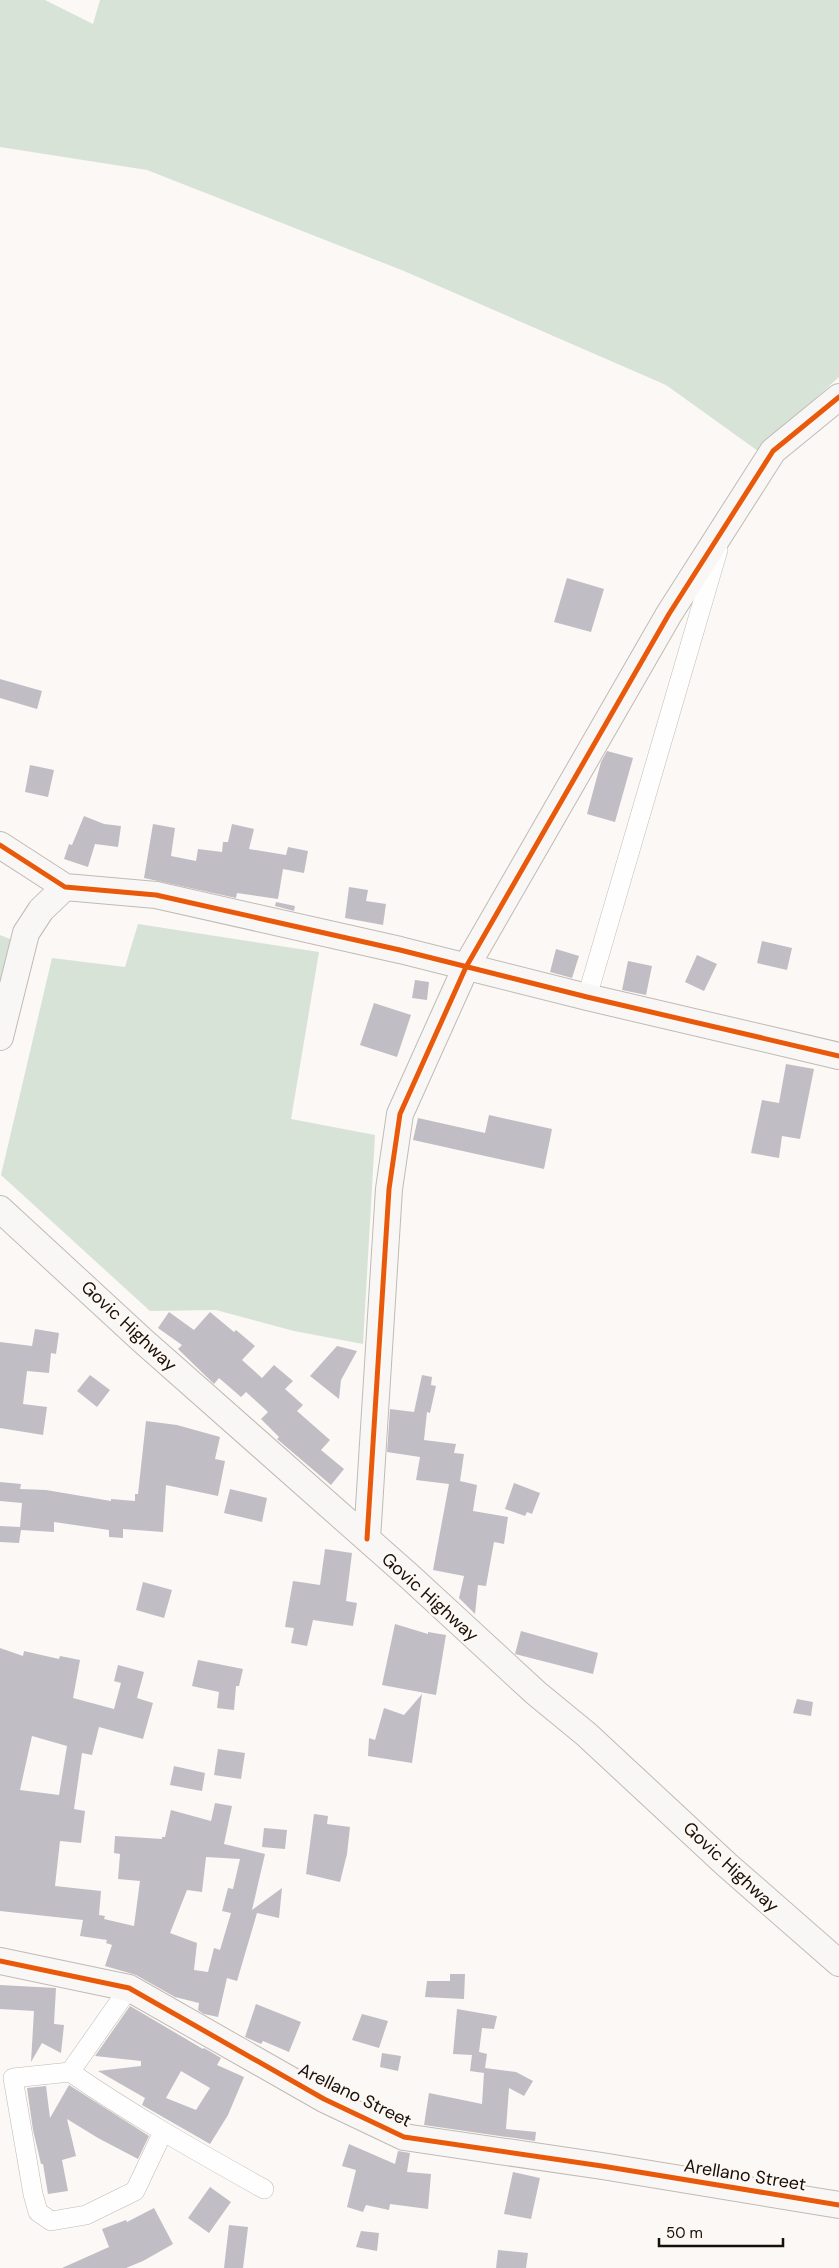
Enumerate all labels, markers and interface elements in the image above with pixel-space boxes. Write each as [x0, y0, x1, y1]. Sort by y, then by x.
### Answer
street label: Govic Highway [76, 1275, 182, 1377]
street label: Govic Highway [376, 1547, 484, 1647]
street label: Govic Highway [678, 1816, 784, 1918]
street label: Arellano Street [294, 2057, 416, 2133]
street label: Arellano Street [682, 2154, 808, 2196]
scale bar [659, 2216, 783, 2248]
text: 50 m [666, 2223, 703, 2243]

